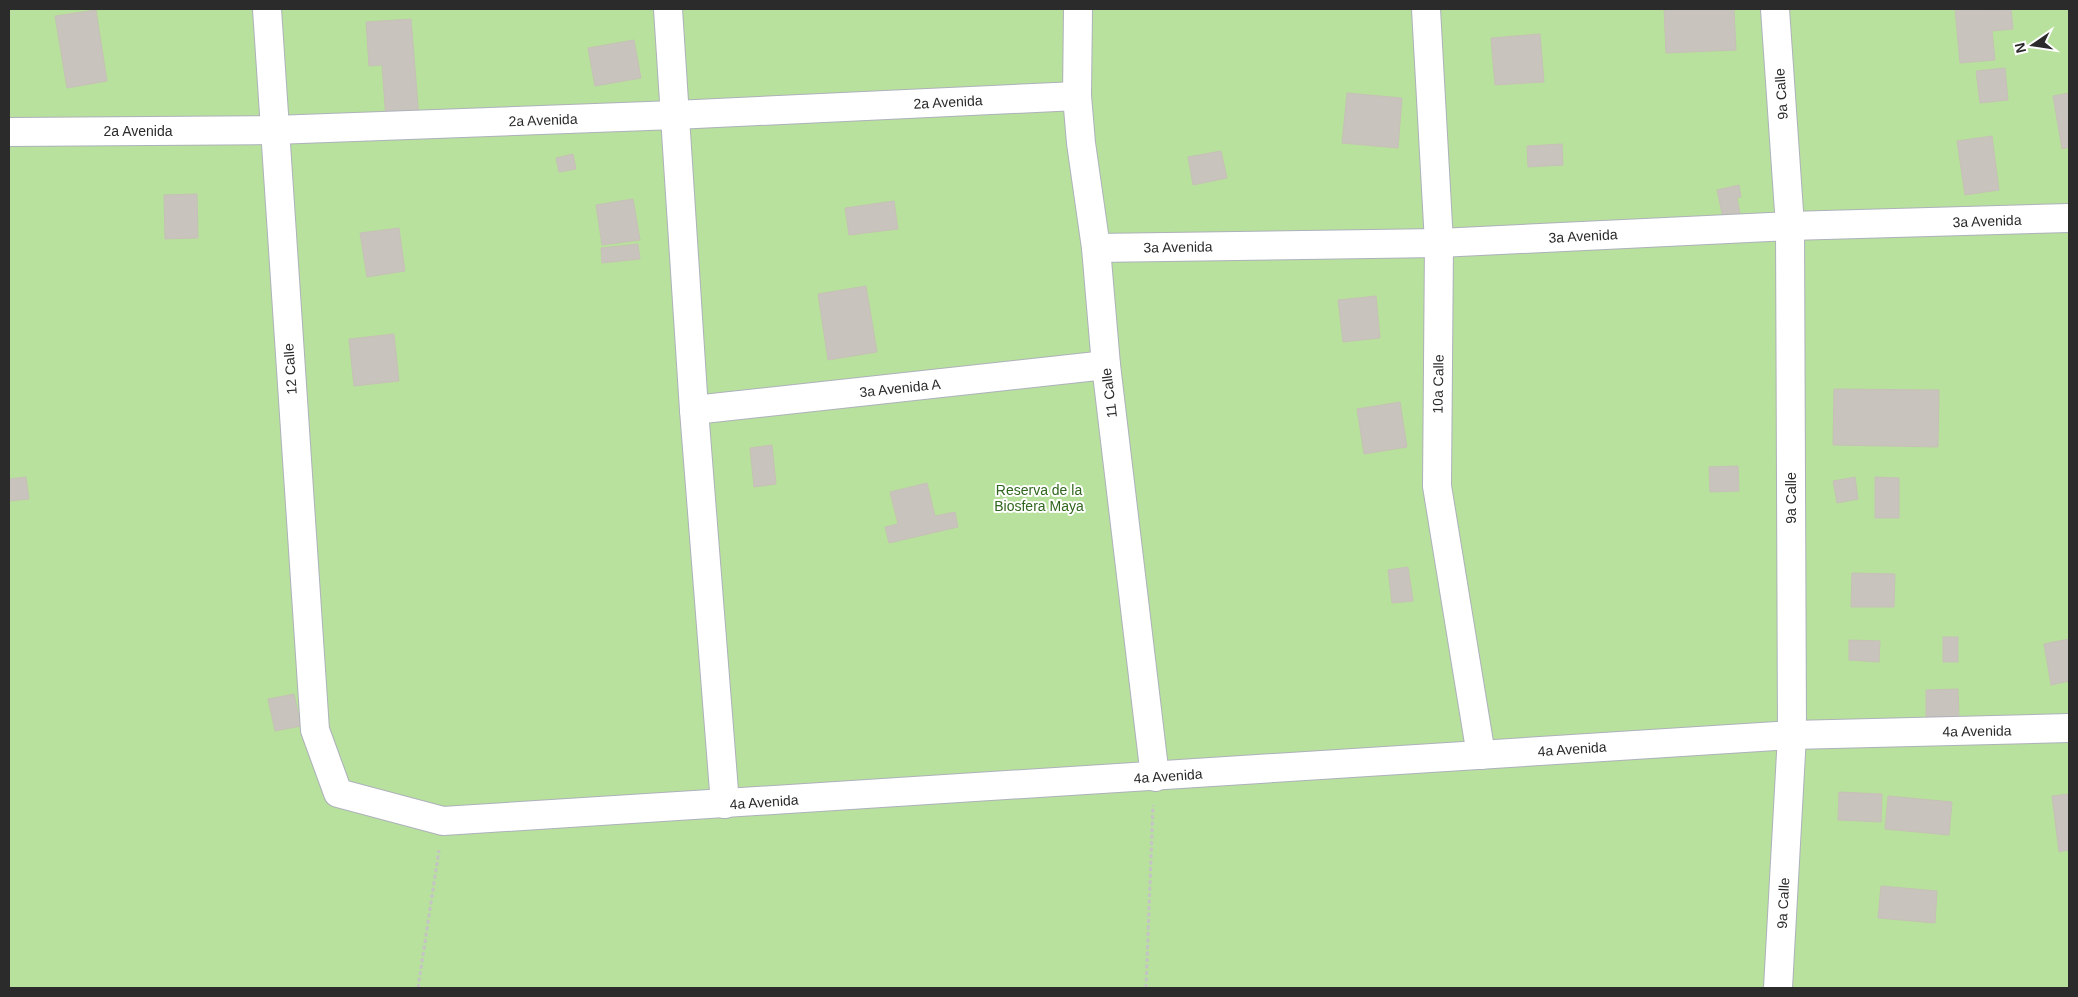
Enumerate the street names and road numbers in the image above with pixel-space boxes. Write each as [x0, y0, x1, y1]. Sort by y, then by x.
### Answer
street label: 9a Calle [1771, 68, 1791, 120]
street label: 2a Avenida [913, 92, 983, 112]
street label: 2a Avenida [508, 111, 578, 129]
street label: 2a Avenida [103, 123, 173, 139]
street label: 3a Avenida [1952, 212, 2022, 230]
street label: 3a Avenida [1548, 226, 1618, 246]
street label: 3a Avenida [1143, 238, 1213, 256]
street label: 12 Calle [280, 343, 300, 395]
street label: 10a Calle [1429, 354, 1447, 414]
street label: 11 Calle [1098, 367, 1120, 419]
street label: 3a Avenida A [859, 376, 942, 400]
street label: 9a Calle [1783, 472, 1799, 524]
street label: 4a Avenida [1942, 722, 2012, 740]
street label: 4a Avenida [1537, 739, 1607, 759]
street label: 4a Avenida [1133, 766, 1203, 786]
street label: 4a Avenida [729, 792, 799, 812]
street label: 9a Calle [1774, 877, 1792, 929]

